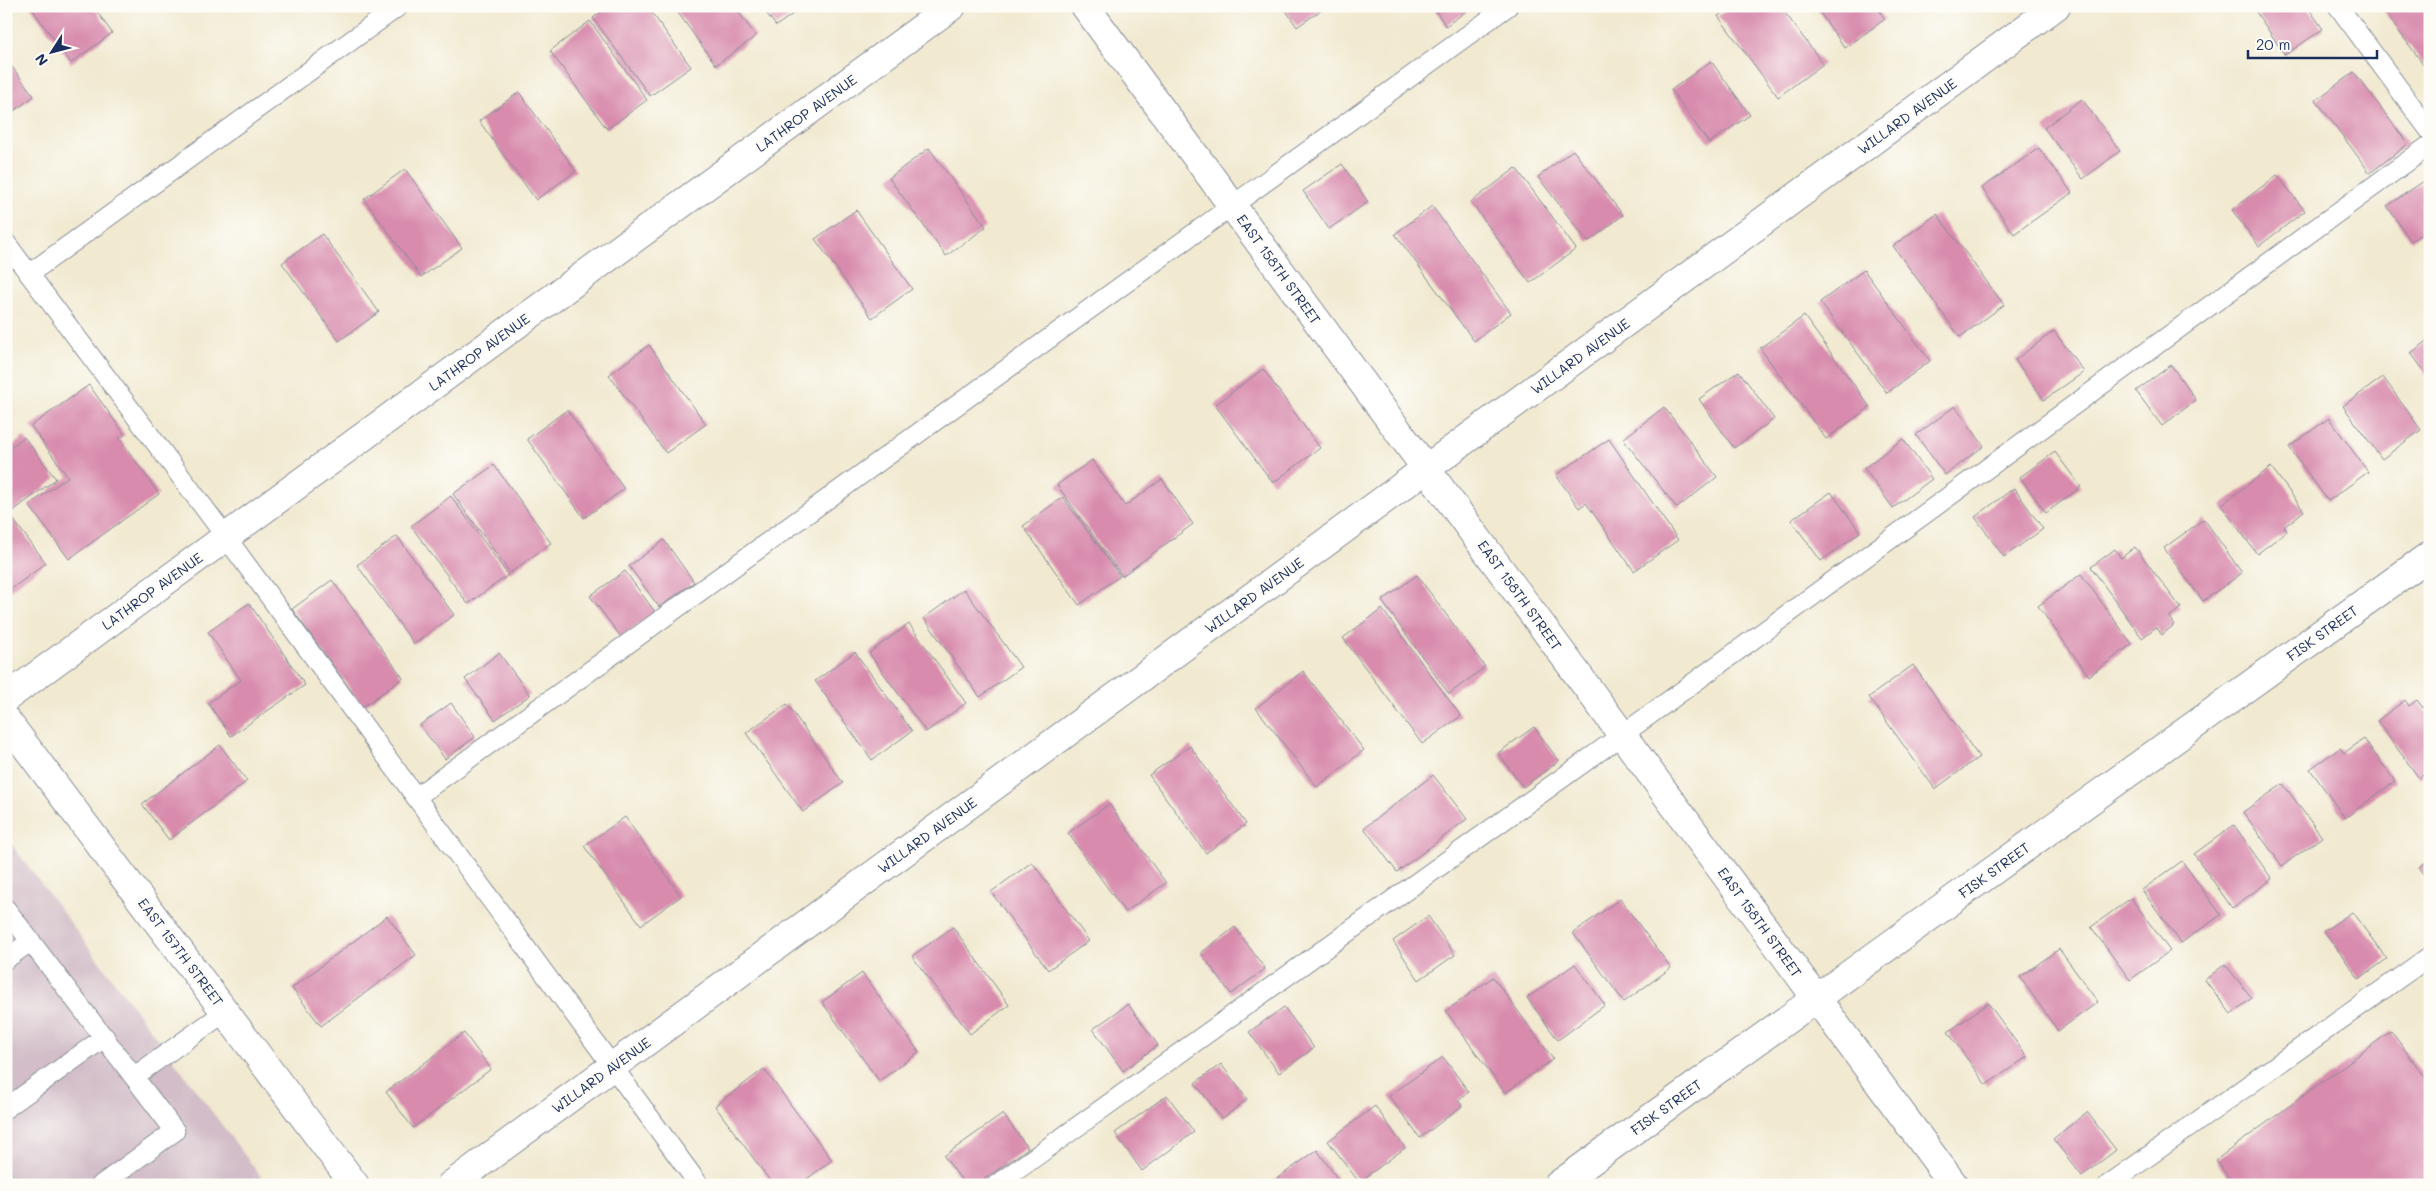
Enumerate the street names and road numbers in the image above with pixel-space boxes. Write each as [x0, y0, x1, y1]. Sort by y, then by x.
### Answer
street label: LATHROP AVENUE [752, 70, 860, 156]
street label: WILLARD AVENUE [1854, 74, 1960, 158]
street label: EAST 158TH STREET [1233, 210, 1325, 328]
street label: LATHROP AVENUE [425, 309, 533, 395]
street label: WILLARD AVENUE [1527, 314, 1633, 398]
street label: EAST 158TH STREET [1474, 536, 1566, 654]
street label: LATHROP AVENUE [98, 548, 206, 634]
street label: WILLARD AVENUE [1201, 553, 1307, 637]
street label: FISK STREET [2283, 601, 2361, 665]
street label: WILLARD AVENUE [874, 793, 980, 877]
street label: FISK STREET [1955, 838, 2033, 902]
street label: EAST 158TH STREET [1714, 863, 1806, 981]
street label: EAST 157TH STREET [134, 894, 228, 1010]
street label: WILLARD AVENUE [548, 1033, 654, 1117]
street label: FISK STREET [1627, 1075, 1705, 1139]

